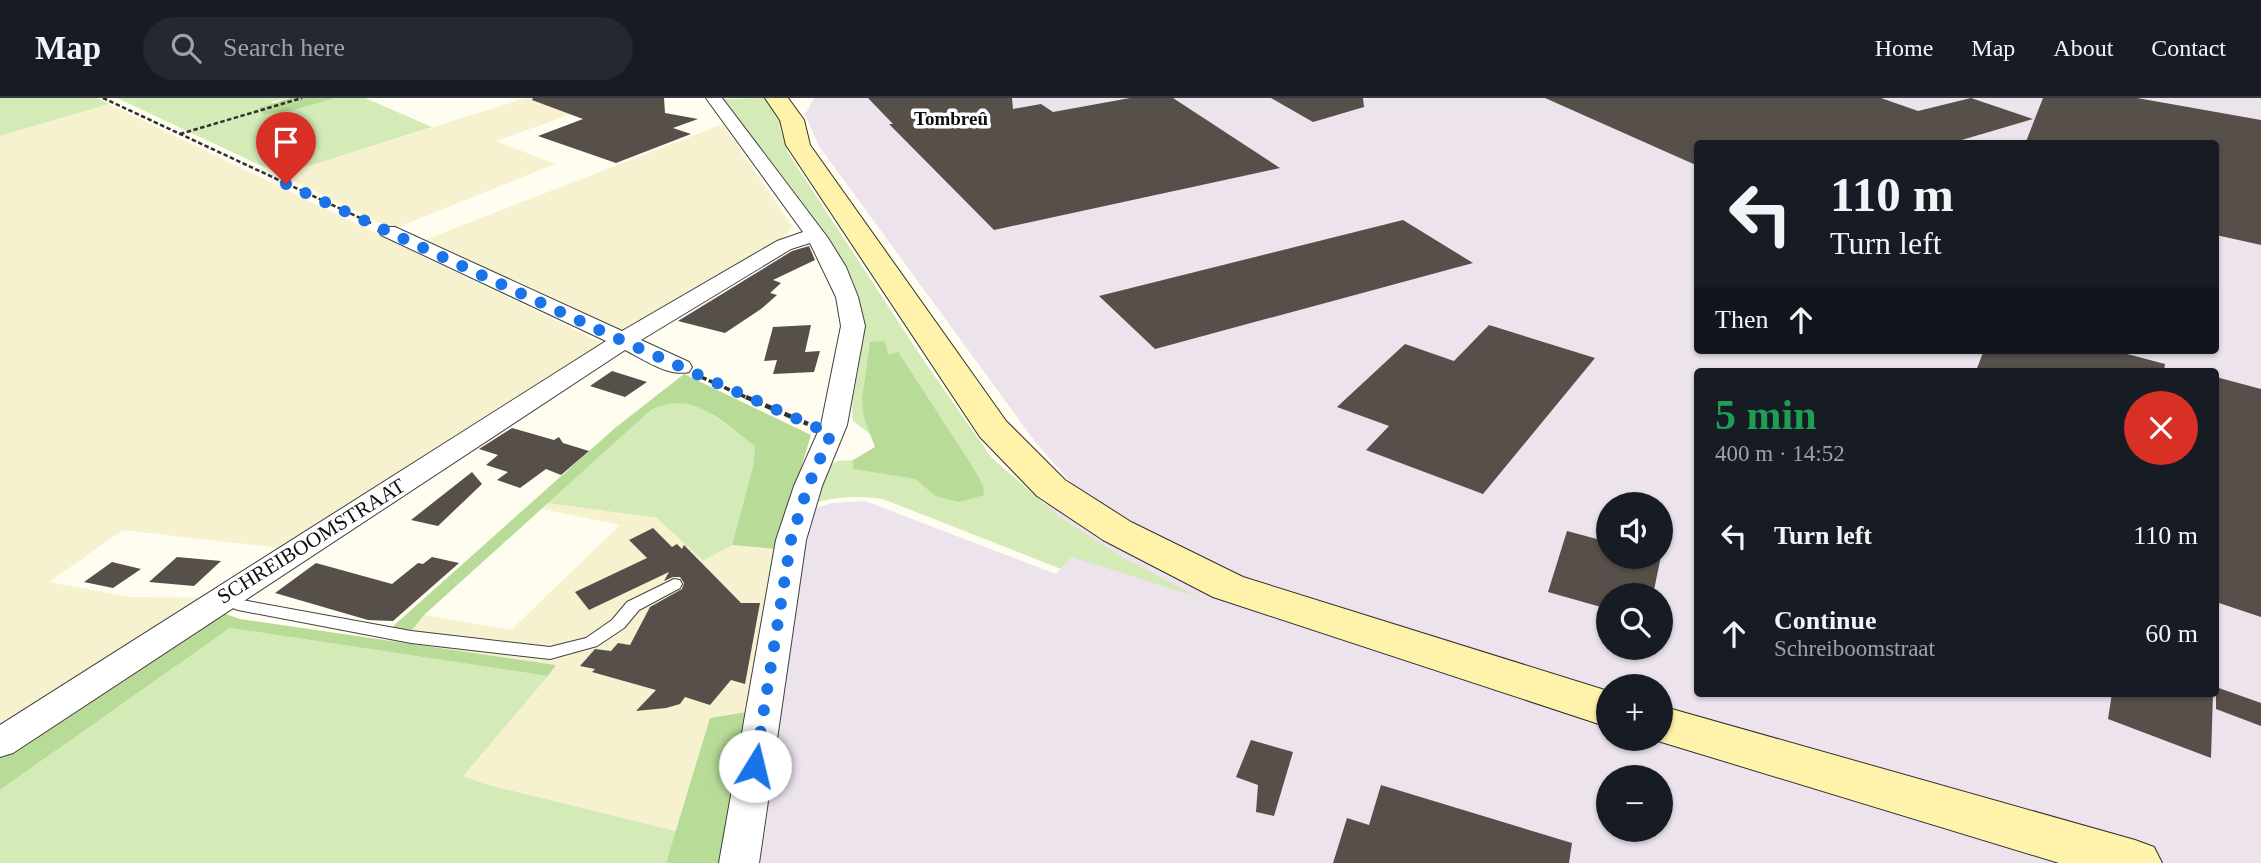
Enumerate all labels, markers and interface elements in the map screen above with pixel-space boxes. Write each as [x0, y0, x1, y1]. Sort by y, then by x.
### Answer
search box [143, 17, 633, 80]
icon: search [167, 29, 205, 67]
text: Map [35, 30, 101, 66]
text: Search here [223, 33, 345, 62]
text: Home [1875, 35, 1933, 61]
text: Map [1971, 35, 2015, 61]
text: About [2053, 35, 2113, 61]
text: Contact [2151, 35, 2226, 61]
district label: Tombreû [914, 108, 988, 129]
pin [256, 112, 316, 184]
icon: arrive [267, 123, 305, 161]
text: 110 m [1830, 167, 1954, 222]
icon: left [1715, 168, 1806, 259]
text: Turn left [1830, 225, 1942, 261]
icon: ahead [1782, 301, 1820, 339]
text: Then [1715, 305, 1768, 334]
button: close [2124, 391, 2198, 465]
text: 5 min [1715, 392, 1817, 438]
text: 400 m · 14:52 [1715, 441, 1845, 466]
street label: SCHREIBOOMSTRAAT [213, 473, 410, 609]
map controls [1596, 492, 1673, 842]
button: sound [1596, 492, 1673, 569]
icon: left [1715, 517, 1753, 555]
text: Turn left [1774, 521, 1872, 550]
text: 110 m [2133, 521, 2198, 550]
button: search [1596, 583, 1673, 660]
text: Continue [1774, 606, 1877, 635]
icon: ahead [1715, 615, 1753, 653]
text: 60 m [2145, 619, 2198, 648]
text: Schreiboomstraat [1774, 636, 1935, 661]
button: + [1596, 674, 1673, 751]
position arrow [718, 729, 792, 803]
button: − [1596, 765, 1673, 842]

